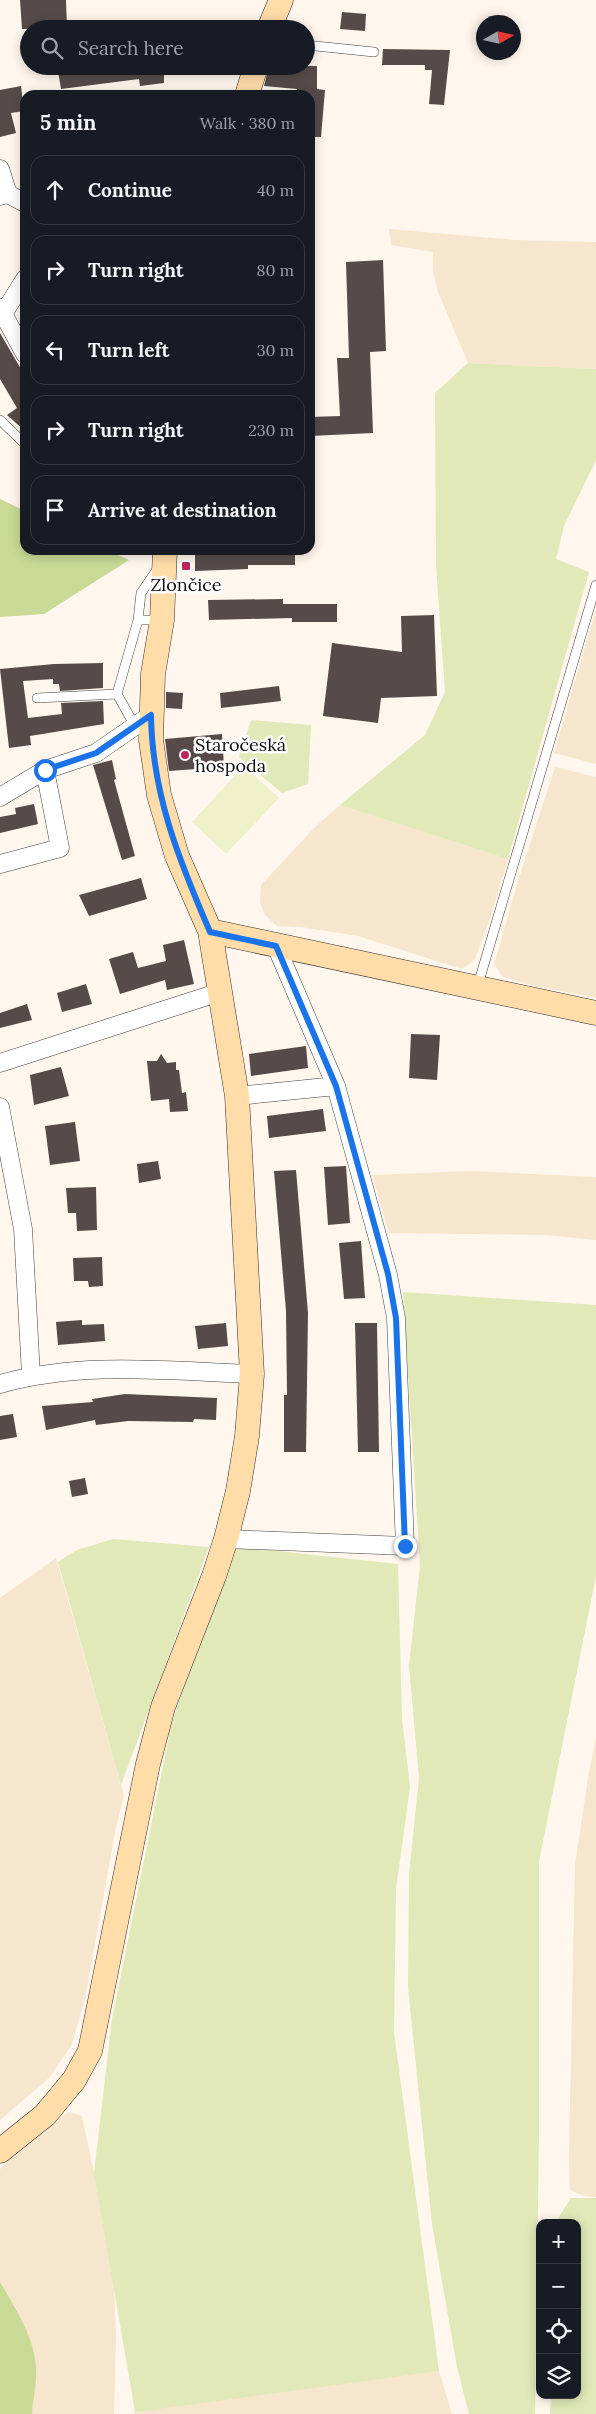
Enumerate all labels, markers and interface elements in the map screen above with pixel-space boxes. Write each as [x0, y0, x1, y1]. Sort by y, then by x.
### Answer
north arrow [476, 15, 521, 60]
search box [20, 20, 315, 75]
icon: search [38, 34, 66, 62]
text: Search here [78, 36, 184, 60]
text: 5 min [40, 109, 96, 136]
text: Walk · 380 m [200, 113, 295, 133]
icon: ahead [41, 176, 69, 204]
text: Continue [88, 178, 172, 202]
text: 40 m [257, 180, 294, 200]
icon: right [41, 256, 69, 284]
text: Turn right [88, 258, 184, 282]
text: 80 m [257, 260, 294, 280]
icon: left [41, 336, 69, 364]
text: Turn left [88, 338, 169, 362]
text: 30 m [257, 340, 294, 360]
icon: right [41, 416, 69, 444]
text: Turn right [88, 418, 184, 442]
text: 230 m [248, 420, 294, 440]
icon: arrive [41, 496, 69, 524]
text: Arrive at destination [88, 498, 277, 522]
marker: Zlončice [180, 560, 192, 572]
place label: Zlončice [150, 573, 222, 596]
place label: Staročeská hospoda [195, 733, 286, 777]
marker: Staročeská hospoda [179, 749, 191, 761]
route start [34, 759, 57, 782]
route end [394, 1535, 417, 1558]
map controls [536, 2219, 581, 2399]
button: + [536, 2219, 581, 2264]
button: − [536, 2264, 581, 2309]
button: locate [536, 2309, 581, 2354]
button: layers [536, 2354, 581, 2399]

